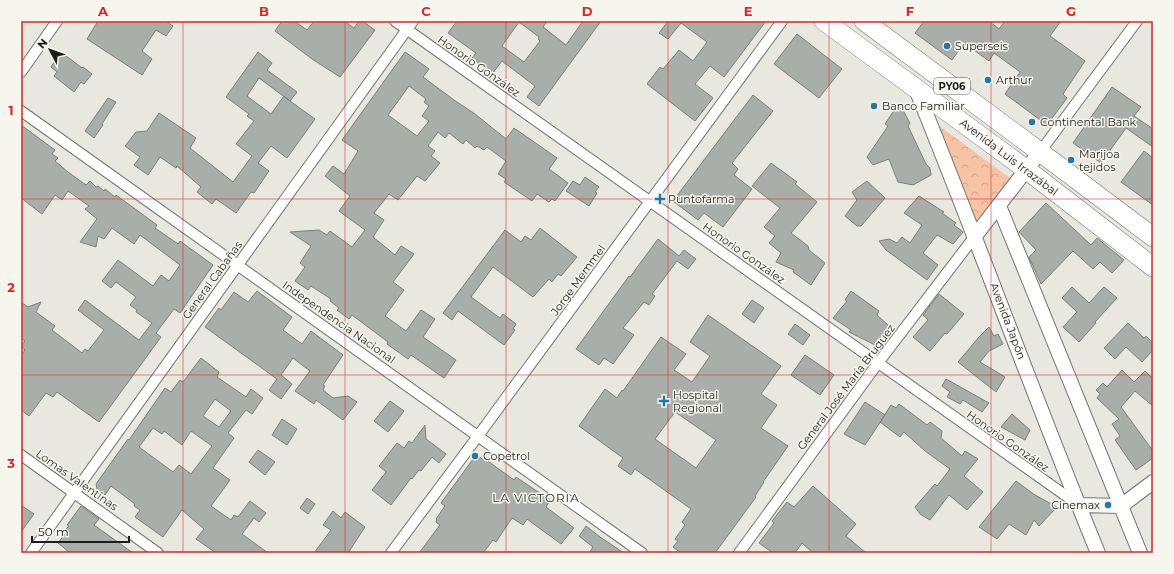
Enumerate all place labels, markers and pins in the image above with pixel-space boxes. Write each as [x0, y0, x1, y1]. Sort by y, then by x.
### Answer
place label: Superseis [955, 39, 1009, 53]
marker: Superseis [942, 41, 952, 51]
place label: Arthur [996, 73, 1032, 87]
marker: Arthur [983, 75, 993, 85]
place label: Banco Familiar [882, 99, 965, 113]
marker: Banco Familiar [869, 101, 879, 111]
place label: Continental Bank [1040, 115, 1137, 129]
marker: Continental Bank [1027, 117, 1037, 127]
place label: Marijoa tejidos [1079, 147, 1120, 174]
marker: Marijoa tejidos [1066, 155, 1076, 165]
place label: Puntofarma [668, 192, 734, 206]
marker: Puntofarma [655, 194, 665, 204]
place label: Hospital Regional [673, 388, 722, 415]
marker: Hospital Regional [658, 395, 670, 407]
place label: Copetrol [483, 449, 530, 463]
marker: Copetrol [470, 451, 480, 461]
place label: Cinemax [1051, 498, 1100, 512]
marker: Cinemax [1103, 500, 1113, 510]

